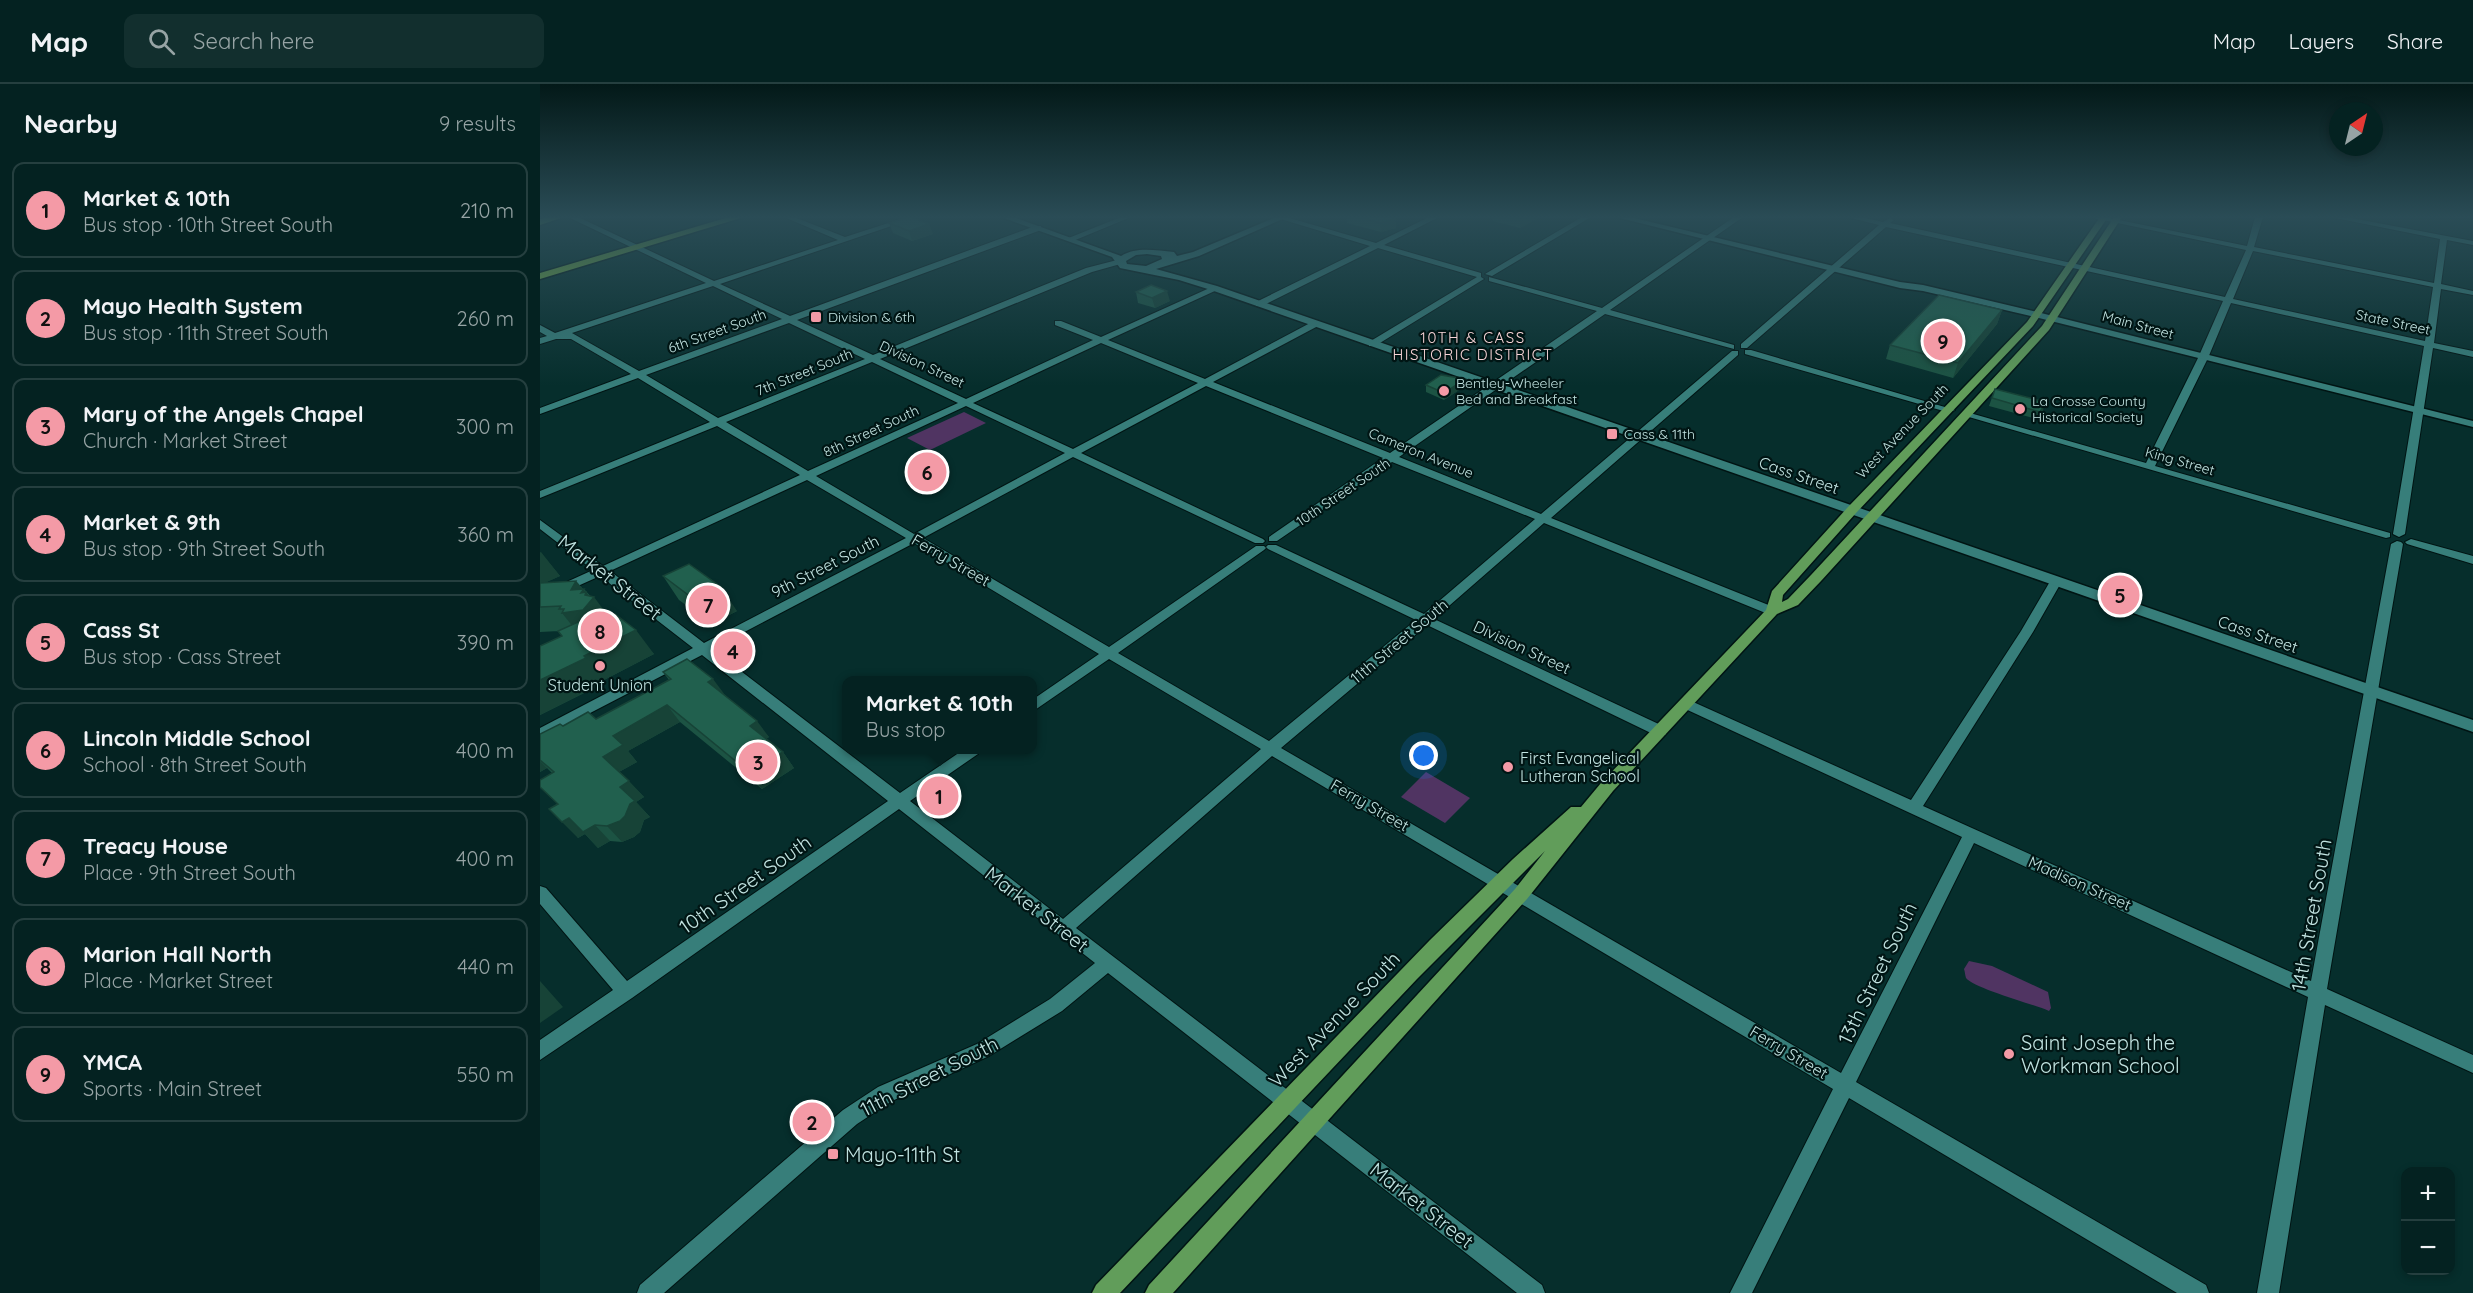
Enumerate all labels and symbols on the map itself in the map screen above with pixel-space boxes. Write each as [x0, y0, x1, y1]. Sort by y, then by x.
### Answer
north arrow [2329, 102, 2383, 156]
street label: 6th Street South [665, 305, 769, 357]
street label: State Street [2354, 305, 2432, 339]
street label: Main Street [2100, 307, 2176, 343]
place label: Division & 6th [828, 308, 915, 326]
marker: Division & 6th [809, 310, 823, 324]
pin: 9 [1924, 318, 1962, 364]
district label: 10TH & CASS HISTORIC DISTRICT [1392, 328, 1554, 364]
street label: Division Street [877, 336, 968, 392]
street label: 7th Street South [753, 344, 855, 400]
place label: Bentley-Wheeler Bed and Breakfast [1456, 374, 1577, 408]
street label: West Avenue South [1852, 380, 1952, 482]
marker: Bentley-Wheeler Bed and Breakfast [1437, 384, 1451, 398]
place label: La Crosse County Historical Society [2032, 392, 2146, 426]
street label: 8th Street South [820, 401, 922, 461]
marker: La Crosse County Historical Society [2013, 402, 2027, 416]
street label: Cameron Avenue [1366, 424, 1476, 482]
place label: Cass & 11th [1624, 425, 1695, 443]
marker: Cass & 11th [1605, 427, 1619, 441]
street label: King Street [2143, 443, 2217, 480]
pin: 6 [908, 450, 946, 494]
street label: Cass Street [1756, 452, 1842, 498]
street label: 10th Street South [1293, 454, 1393, 530]
street label: Market Street [553, 529, 667, 625]
street label: Ferry Street [908, 529, 994, 591]
street label: 9th Street South [768, 530, 882, 602]
pin: 5 [2100, 572, 2140, 618]
pin: 7 [688, 582, 728, 628]
street label: 11th Street South [1346, 594, 1452, 688]
pin: 8 [580, 608, 620, 654]
street label: Cass Street [2215, 611, 2301, 657]
street label: Division Street [1470, 616, 1574, 678]
pin: 4 [714, 628, 752, 674]
marker: Student Union [593, 659, 607, 673]
place label: Student Union [548, 675, 652, 695]
pin: 3 [738, 740, 778, 784]
your location [1409, 741, 1438, 770]
place label: First Evangelical Lutheran School [1520, 748, 1640, 786]
marker: First Evangelical Lutheran School [1501, 760, 1515, 774]
pin: 1 [920, 774, 958, 818]
street label: Ferry Street [1327, 774, 1413, 836]
street label: 10th Street South [674, 829, 816, 939]
street label: 14th Street South [2285, 837, 2337, 993]
street label: Madison Street [2025, 851, 2135, 915]
street label: Market Street [980, 861, 1094, 957]
street label: 13th Street South [1832, 898, 1922, 1048]
street label: West Avenue South [1263, 946, 1405, 1092]
street label: Ferry Street [1746, 1021, 1832, 1083]
place label: Saint Joseph the Workman School [2021, 1030, 2180, 1078]
street label: 11th Street South [856, 1031, 1002, 1121]
marker: Saint Joseph the Workman School [2002, 1047, 2016, 1061]
pin: 2 [792, 1100, 832, 1144]
place label: Mayo-11th St [845, 1142, 960, 1167]
marker: Mayo-11th St [826, 1147, 840, 1161]
street label: Market Street [1365, 1157, 1479, 1253]

